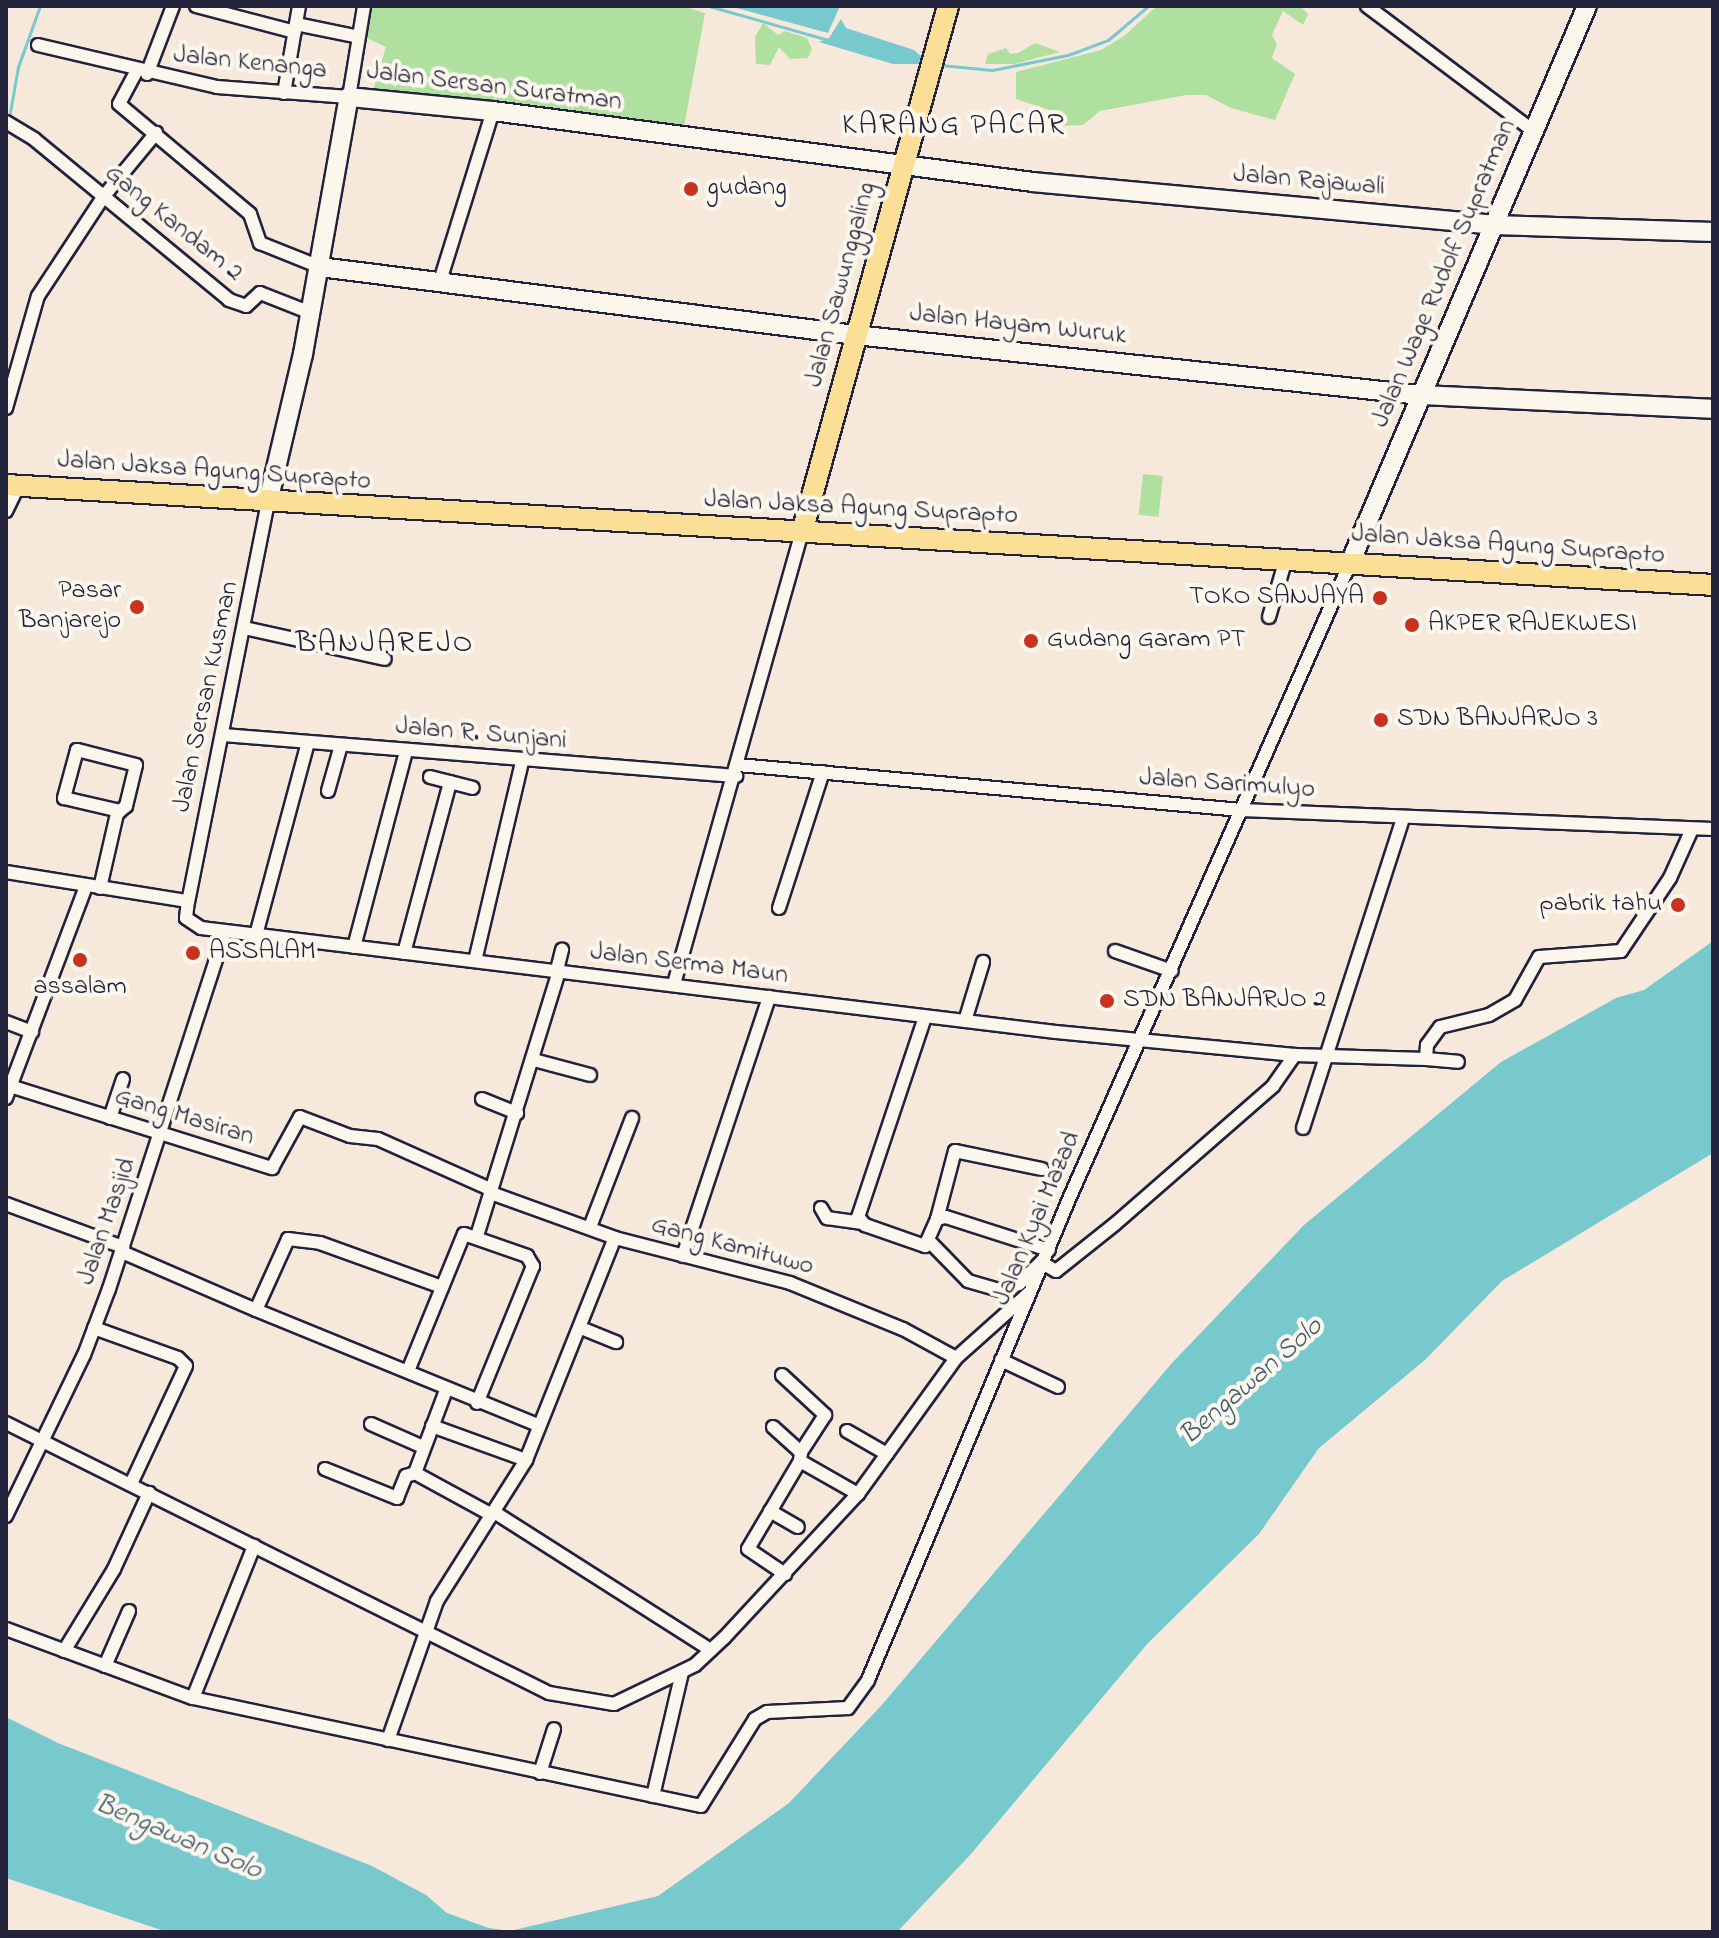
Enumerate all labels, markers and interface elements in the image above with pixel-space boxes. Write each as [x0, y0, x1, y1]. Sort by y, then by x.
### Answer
street label: Jalan Kenanga [172, 40, 328, 88]
street label: Jalan Sersan Suratman [365, 57, 623, 119]
district label: KARANG PACAR [842, 108, 1066, 144]
street label: Jalan Wage Rudolf Supratman [1366, 115, 1524, 433]
street label: Gang Kandam 2 [97, 159, 249, 289]
street label: Jalan Rajawali [1232, 160, 1386, 204]
place label: gudang [707, 173, 787, 205]
street label: Jalan Sawunggaling [800, 179, 884, 391]
marker: gudang [682, 180, 700, 198]
street label: Jalan Hayam Wuruk [908, 299, 1128, 353]
street label: Jalan Jaksa Agung Suprapto [56, 445, 372, 499]
street label: Jalan Jaksa Agung Suprapto [703, 485, 1019, 533]
street label: Jalan Jaksa Agung Suprapto [1350, 519, 1666, 573]
place label: Pasar Banjarejo [19, 576, 121, 638]
street label: Jalan Sersan Kusman [167, 579, 247, 815]
place label: TOKO SANJAYA [1189, 582, 1364, 614]
marker: TOKO SANJAYA [1371, 589, 1389, 607]
marker: Pasar Banjarejo [128, 598, 146, 616]
place label: AKPER RAJEKWESI [1428, 609, 1637, 641]
marker: AKPER RAJEKWESI [1403, 616, 1421, 634]
place label: Gudang Garam PT [1047, 625, 1245, 657]
district label: BANJAREJO [295, 626, 475, 662]
marker: Gudang Garam PT [1022, 632, 1040, 650]
place label: SDN BANJARJO 3 [1397, 704, 1598, 736]
marker: SDN BANJARJO 3 [1372, 711, 1390, 729]
street label: Jalan R. Sunjani [394, 712, 568, 758]
street label: Jalan Sarimulyo [1138, 763, 1316, 807]
place label: pabrik tahu [1540, 889, 1662, 921]
marker: pabrik tahu [1669, 896, 1687, 914]
place label: ASSALAM [209, 937, 316, 969]
street label: Jalan Serma Maun [588, 937, 790, 993]
marker: ASSALAM [184, 944, 202, 962]
marker: assalam [71, 951, 89, 969]
place label: assalam [33, 972, 127, 1004]
place label: SDN BANJARJO 2 [1123, 985, 1326, 1017]
marker: SDN BANJARJO 2 [1098, 992, 1116, 1010]
street label: Gang Masiran [111, 1082, 257, 1154]
street label: Jalan Kyai Mazad [987, 1127, 1089, 1311]
street label: Jalan Masjid [72, 1155, 144, 1289]
street label: Gang Kamituwo [647, 1210, 817, 1284]
water label: Bengawan Solo [1174, 1311, 1330, 1453]
water label: Bengawan Solo [89, 1788, 267, 1888]

